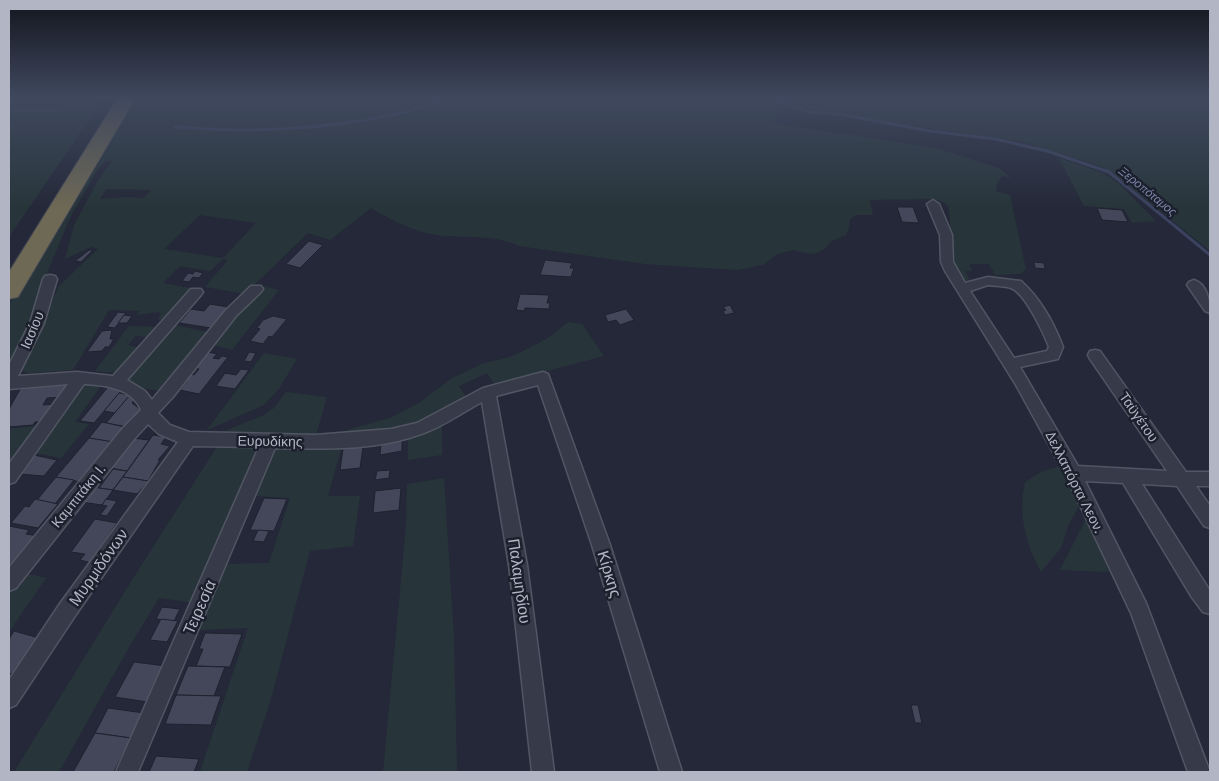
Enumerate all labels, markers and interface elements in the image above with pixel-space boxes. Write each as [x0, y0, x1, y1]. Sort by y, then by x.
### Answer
water label: Ξεροπόταμος [1115, 162, 1180, 219]
street label: Ιασίου [16, 308, 48, 352]
street label: Ταϋγέτου [1115, 389, 1163, 445]
street label: Δελλαπόρτα Λεον. [1042, 428, 1108, 536]
street label: Ευρυδίκης [237, 431, 303, 451]
street label: Καμπιτάκη Ι. [47, 461, 109, 531]
street label: Μυρμιδόνων [64, 524, 132, 610]
street label: Παλαμηδίου [504, 537, 536, 625]
street label: Κίρκης [593, 548, 627, 600]
street label: Τειρεσία [178, 577, 220, 637]

